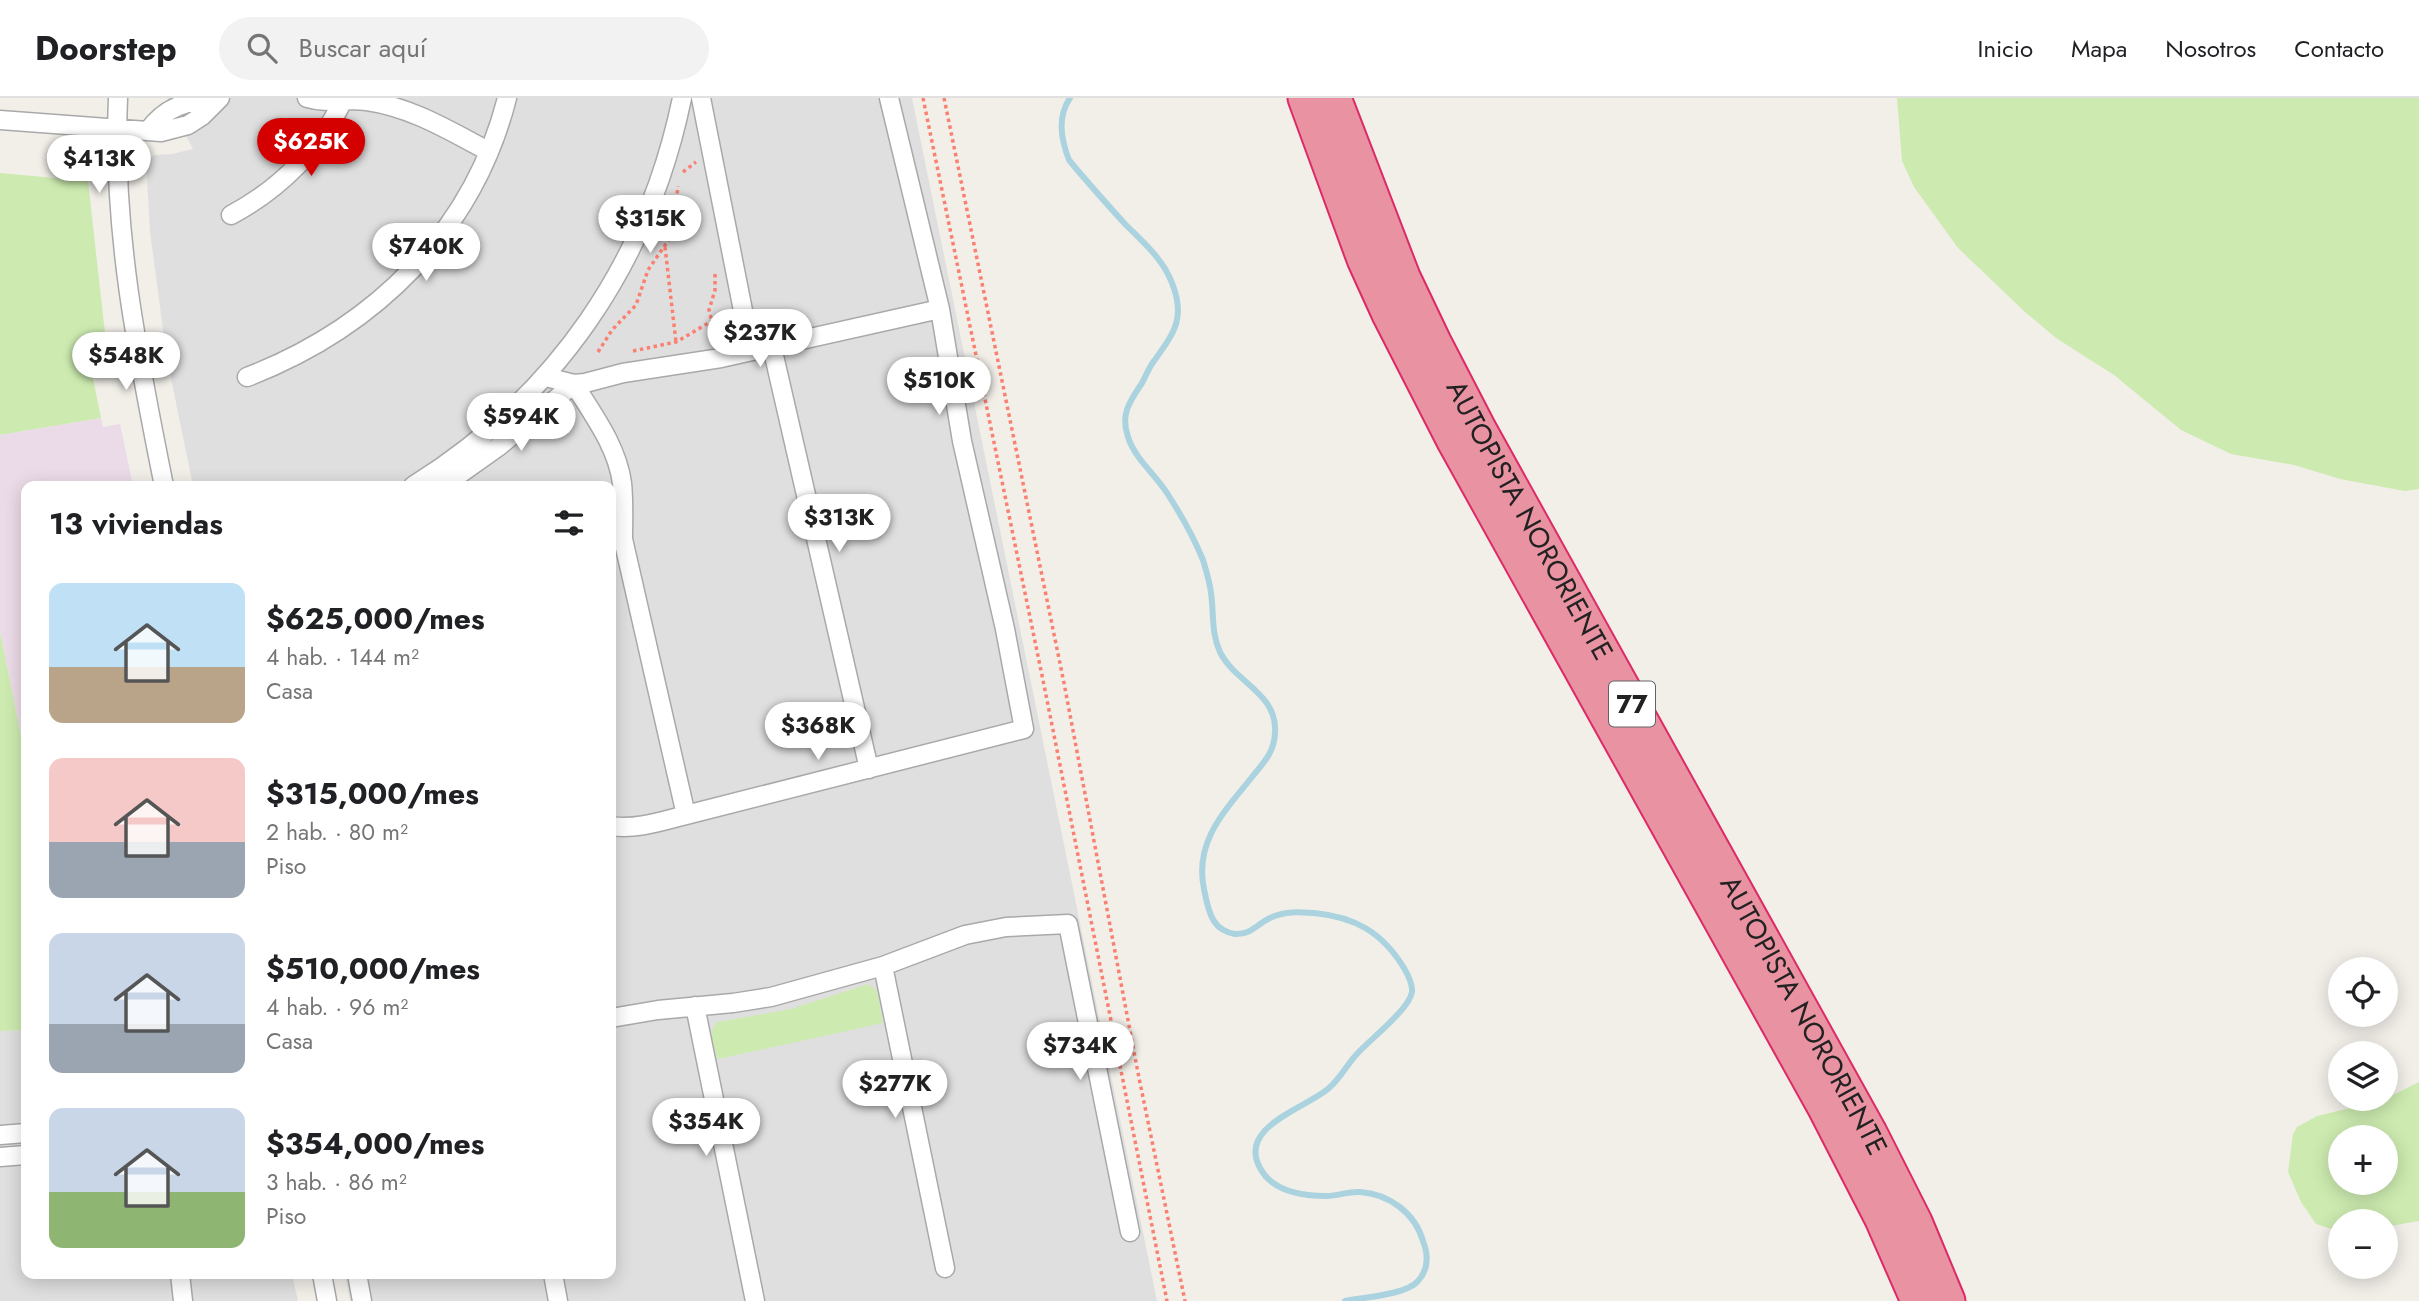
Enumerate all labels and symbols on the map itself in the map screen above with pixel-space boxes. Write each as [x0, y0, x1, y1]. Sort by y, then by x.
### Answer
pin: $625K [262, 118, 360, 178]
pin: $413K [50, 136, 148, 195]
pin: $315K [601, 195, 699, 255]
pin: $740K [377, 223, 475, 283]
pin: $237K [711, 310, 809, 369]
pin: $548K [77, 332, 175, 392]
pin: $510K [890, 358, 988, 417]
street label: AUTOPISTA NORORIENTE [1436, 373, 1623, 668]
pin: $594K [472, 394, 570, 453]
pin: $313K [790, 494, 888, 554]
road number: 77 [1609, 682, 1655, 726]
pin: $368K [769, 702, 867, 762]
street label: AUTOPISTA NORORIENTE [1710, 868, 1898, 1162]
pin: $734K [1031, 1023, 1129, 1082]
pin: $277K [846, 1060, 944, 1120]
pin: $354K [657, 1098, 755, 1158]

